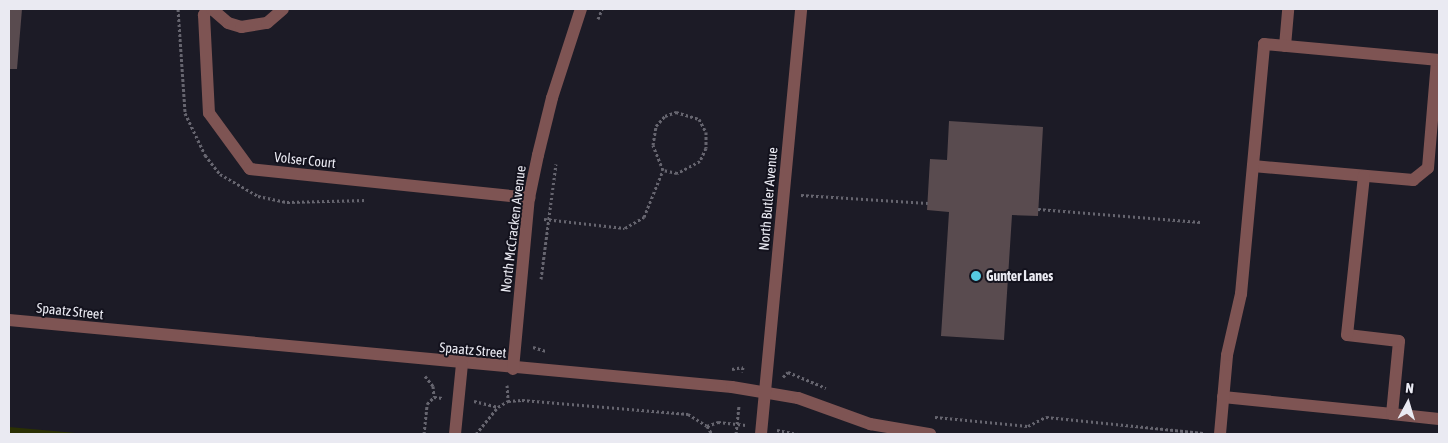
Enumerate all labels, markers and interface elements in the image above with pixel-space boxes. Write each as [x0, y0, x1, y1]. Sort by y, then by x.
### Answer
street label: North Butler Avenue [755, 147, 781, 251]
street label: Volser Court [273, 148, 337, 172]
street label: North McCracken Avenue [497, 165, 529, 293]
place label: Gunter Lanes [986, 268, 1053, 284]
marker: Gunter Lanes [970, 270, 982, 282]
street label: Spaatz Street [36, 299, 104, 323]
street label: Spaatz Street [439, 339, 507, 361]
north arrow [1383, 378, 1433, 428]
text: N [1405, 380, 1415, 396]

